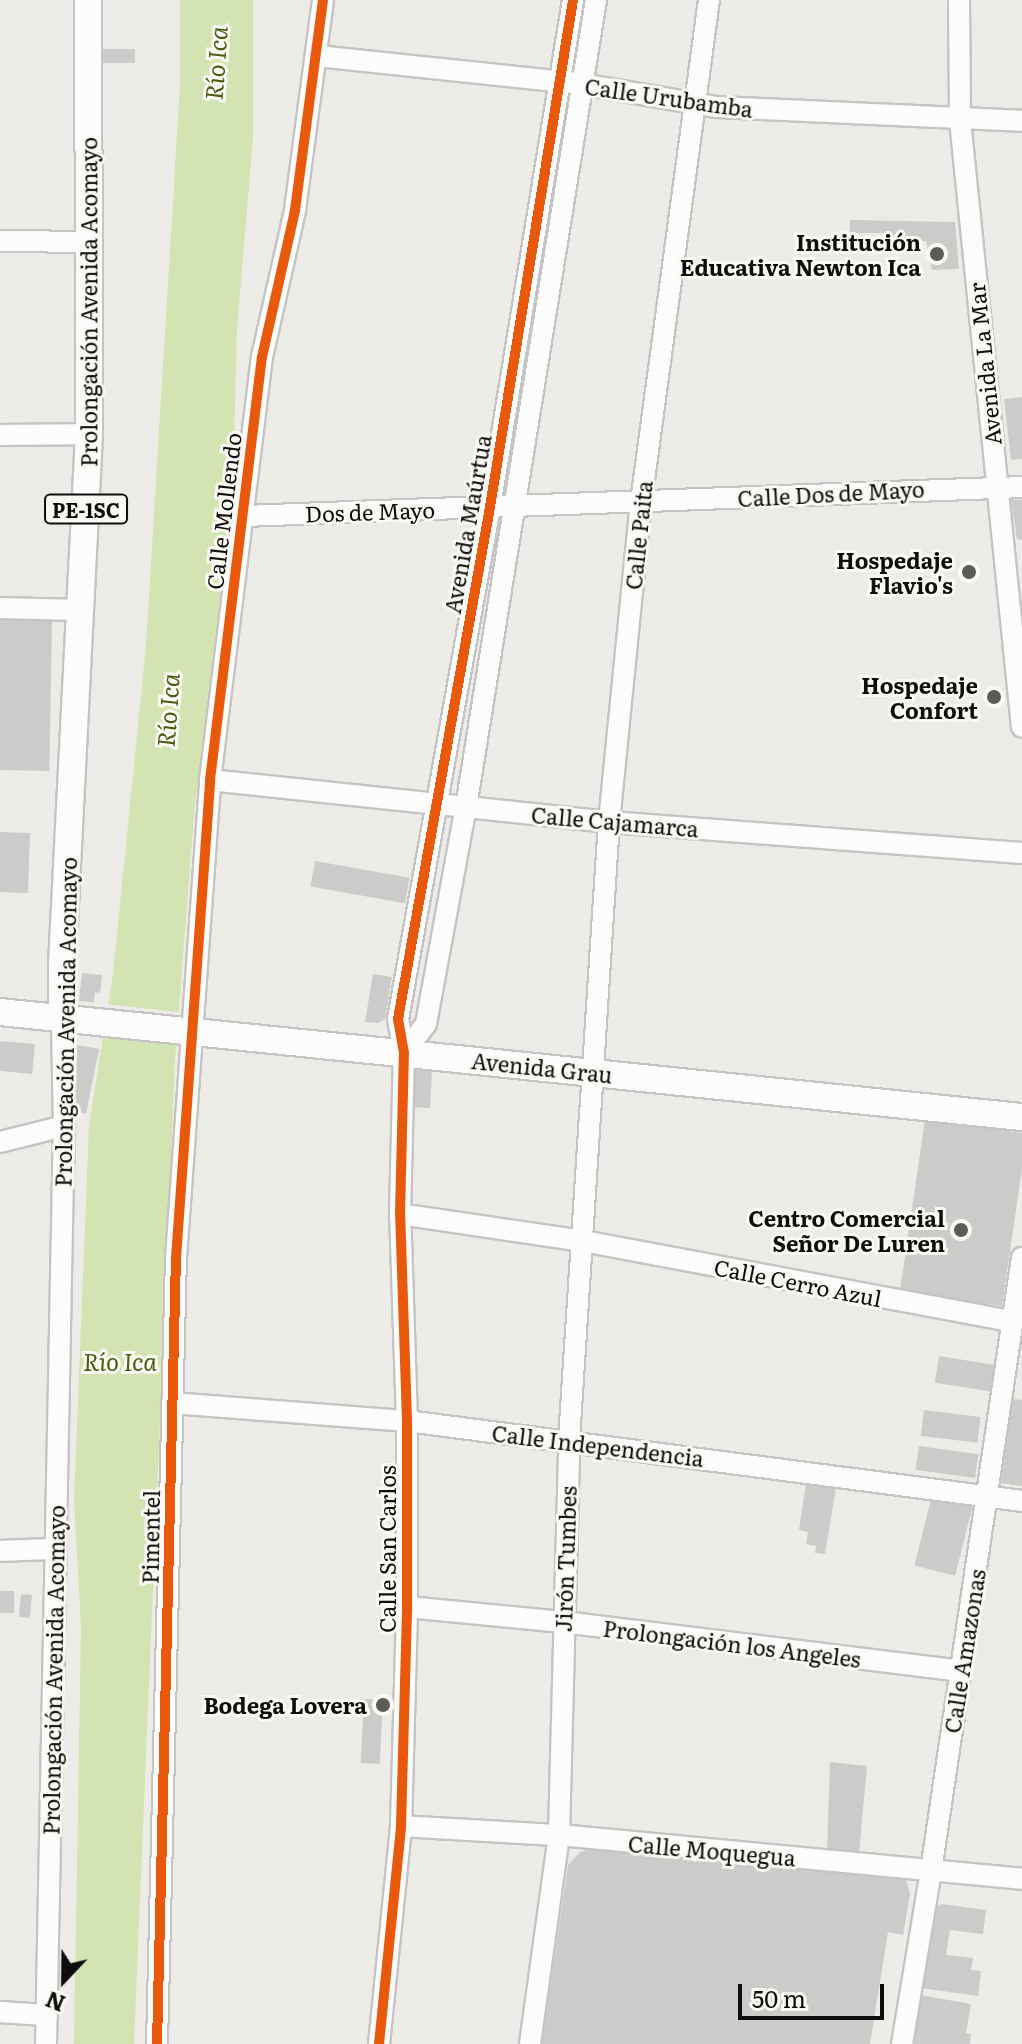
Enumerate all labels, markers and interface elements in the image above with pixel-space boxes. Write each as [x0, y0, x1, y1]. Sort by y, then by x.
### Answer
water label: Río Ica [198, 25, 232, 101]
street label: Calle Urubamba [583, 72, 755, 122]
street label: Prolongación Avenida Acomayo [75, 137, 101, 467]
place label: Institución Educativa Newton Ica [680, 228, 921, 280]
marker: Institución Educativa Newton Ica [928, 245, 946, 263]
street label: Avenida La Mar [962, 281, 1006, 447]
street label: Calle Mollendo [200, 431, 246, 591]
street label: Avenida Maúrtua [438, 432, 496, 616]
street label: Calle Dos de Mayo [737, 475, 925, 511]
street label: Calle Paita [619, 479, 657, 591]
road number: PE-1SC [44, 493, 128, 525]
street label: Dos de Mayo [305, 496, 435, 526]
place label: Hospedaje Flavio's [836, 546, 953, 598]
marker: Hospedaje Flavio's [960, 563, 978, 581]
place label: Hospedaje Confort [861, 671, 978, 722]
water label: Río Ica [150, 672, 184, 748]
marker: Hospedaje Confort [985, 688, 1003, 706]
street label: Calle Cajamarca [530, 801, 700, 841]
street label: Prolongación Avenida Acomayo [49, 857, 81, 1187]
street label: Avenida Grau [470, 1046, 614, 1088]
place label: Centro Comercial Señor De Luren [748, 1204, 945, 1256]
marker: Centro Comercial Señor De Luren [952, 1221, 970, 1239]
street label: Calle Cerro Azul [712, 1253, 884, 1311]
water label: Río Ica [83, 1347, 157, 1375]
street label: Calle Independencia [490, 1419, 706, 1471]
street label: Calle San Carlos [374, 1465, 400, 1633]
street label: Jirón Tumbes [549, 1486, 581, 1632]
street label: Pimentel [136, 1490, 164, 1584]
street label: Prolongación Avenida Acomayo [37, 1505, 69, 1835]
street label: Calle Amazonas [938, 1567, 990, 1735]
street label: Prolongación los Angeles [602, 1614, 862, 1672]
place label: Bodega Lovera [203, 1692, 367, 1718]
marker: Bodega Lovera [374, 1696, 392, 1714]
street label: Calle Moquegua [627, 1830, 797, 1870]
north arrow [24, 1940, 104, 2020]
scale bar [742, 1968, 888, 2018]
text: 50 m [752, 1980, 806, 2015]
text: N [40, 1984, 70, 2021]

